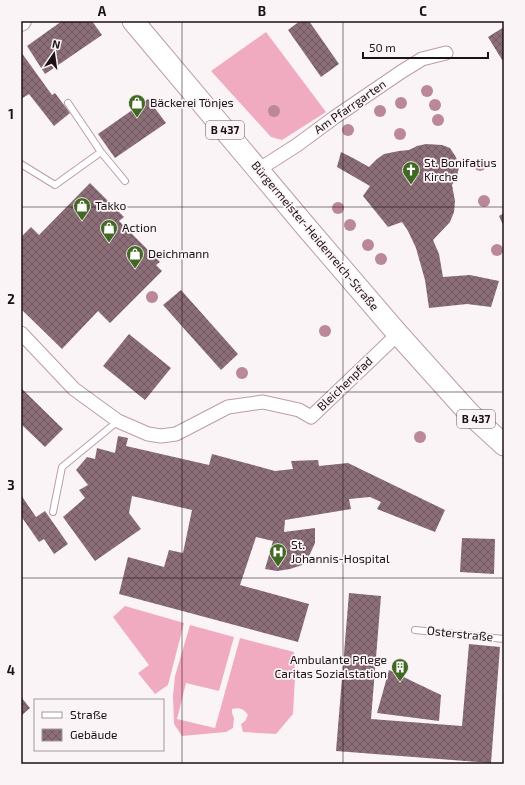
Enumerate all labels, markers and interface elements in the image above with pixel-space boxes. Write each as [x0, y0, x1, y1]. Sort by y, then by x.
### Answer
text: A [98, 3, 107, 19]
text: B [258, 3, 266, 19]
text: C [419, 3, 427, 19]
north arrow [34, 34, 74, 74]
scale bar [363, 34, 488, 60]
text: N [51, 37, 62, 51]
text: 50 m [369, 40, 396, 54]
street label: Am Pfarrgarten [311, 76, 388, 136]
shop icon: Bäckerei Tönjes [127, 93, 147, 118]
place label: Bäckerei Tönjes [150, 95, 234, 110]
text: 1 [8, 106, 14, 122]
road number: B 437 [206, 121, 244, 139]
place label: St. Bonifatius Kirche [424, 155, 497, 183]
street label: Bürgermeister-Heidenreich-Straße [249, 158, 382, 313]
church icon: St. Bonifatius Kirche [401, 160, 421, 185]
shop icon: Takko [72, 196, 92, 221]
place label: Takko [95, 198, 126, 212]
shop icon: Action [99, 218, 119, 243]
place label: Action [122, 220, 157, 234]
shop icon: Deichmann [125, 244, 145, 269]
place label: Deichmann [148, 246, 209, 260]
text: 2 [7, 291, 15, 307]
street label: Bleichenpfad [314, 353, 375, 413]
road number: B 437 [457, 410, 495, 428]
text: 3 [7, 477, 15, 493]
place label: St. Johannis-Hospital [291, 537, 390, 565]
hospital icon: St. Johannis-Hospital [268, 542, 288, 567]
street label: Osterstraße [426, 623, 494, 643]
place label: Ambulante Pflege Caritas Sozialstation [274, 652, 387, 680]
building icon: Ambulante Pflege Caritas Sozialstation [390, 657, 410, 682]
text: 4 [7, 662, 15, 678]
legend [34, 699, 164, 751]
text: Straße [70, 707, 107, 721]
text: Gebäude [70, 727, 118, 741]

